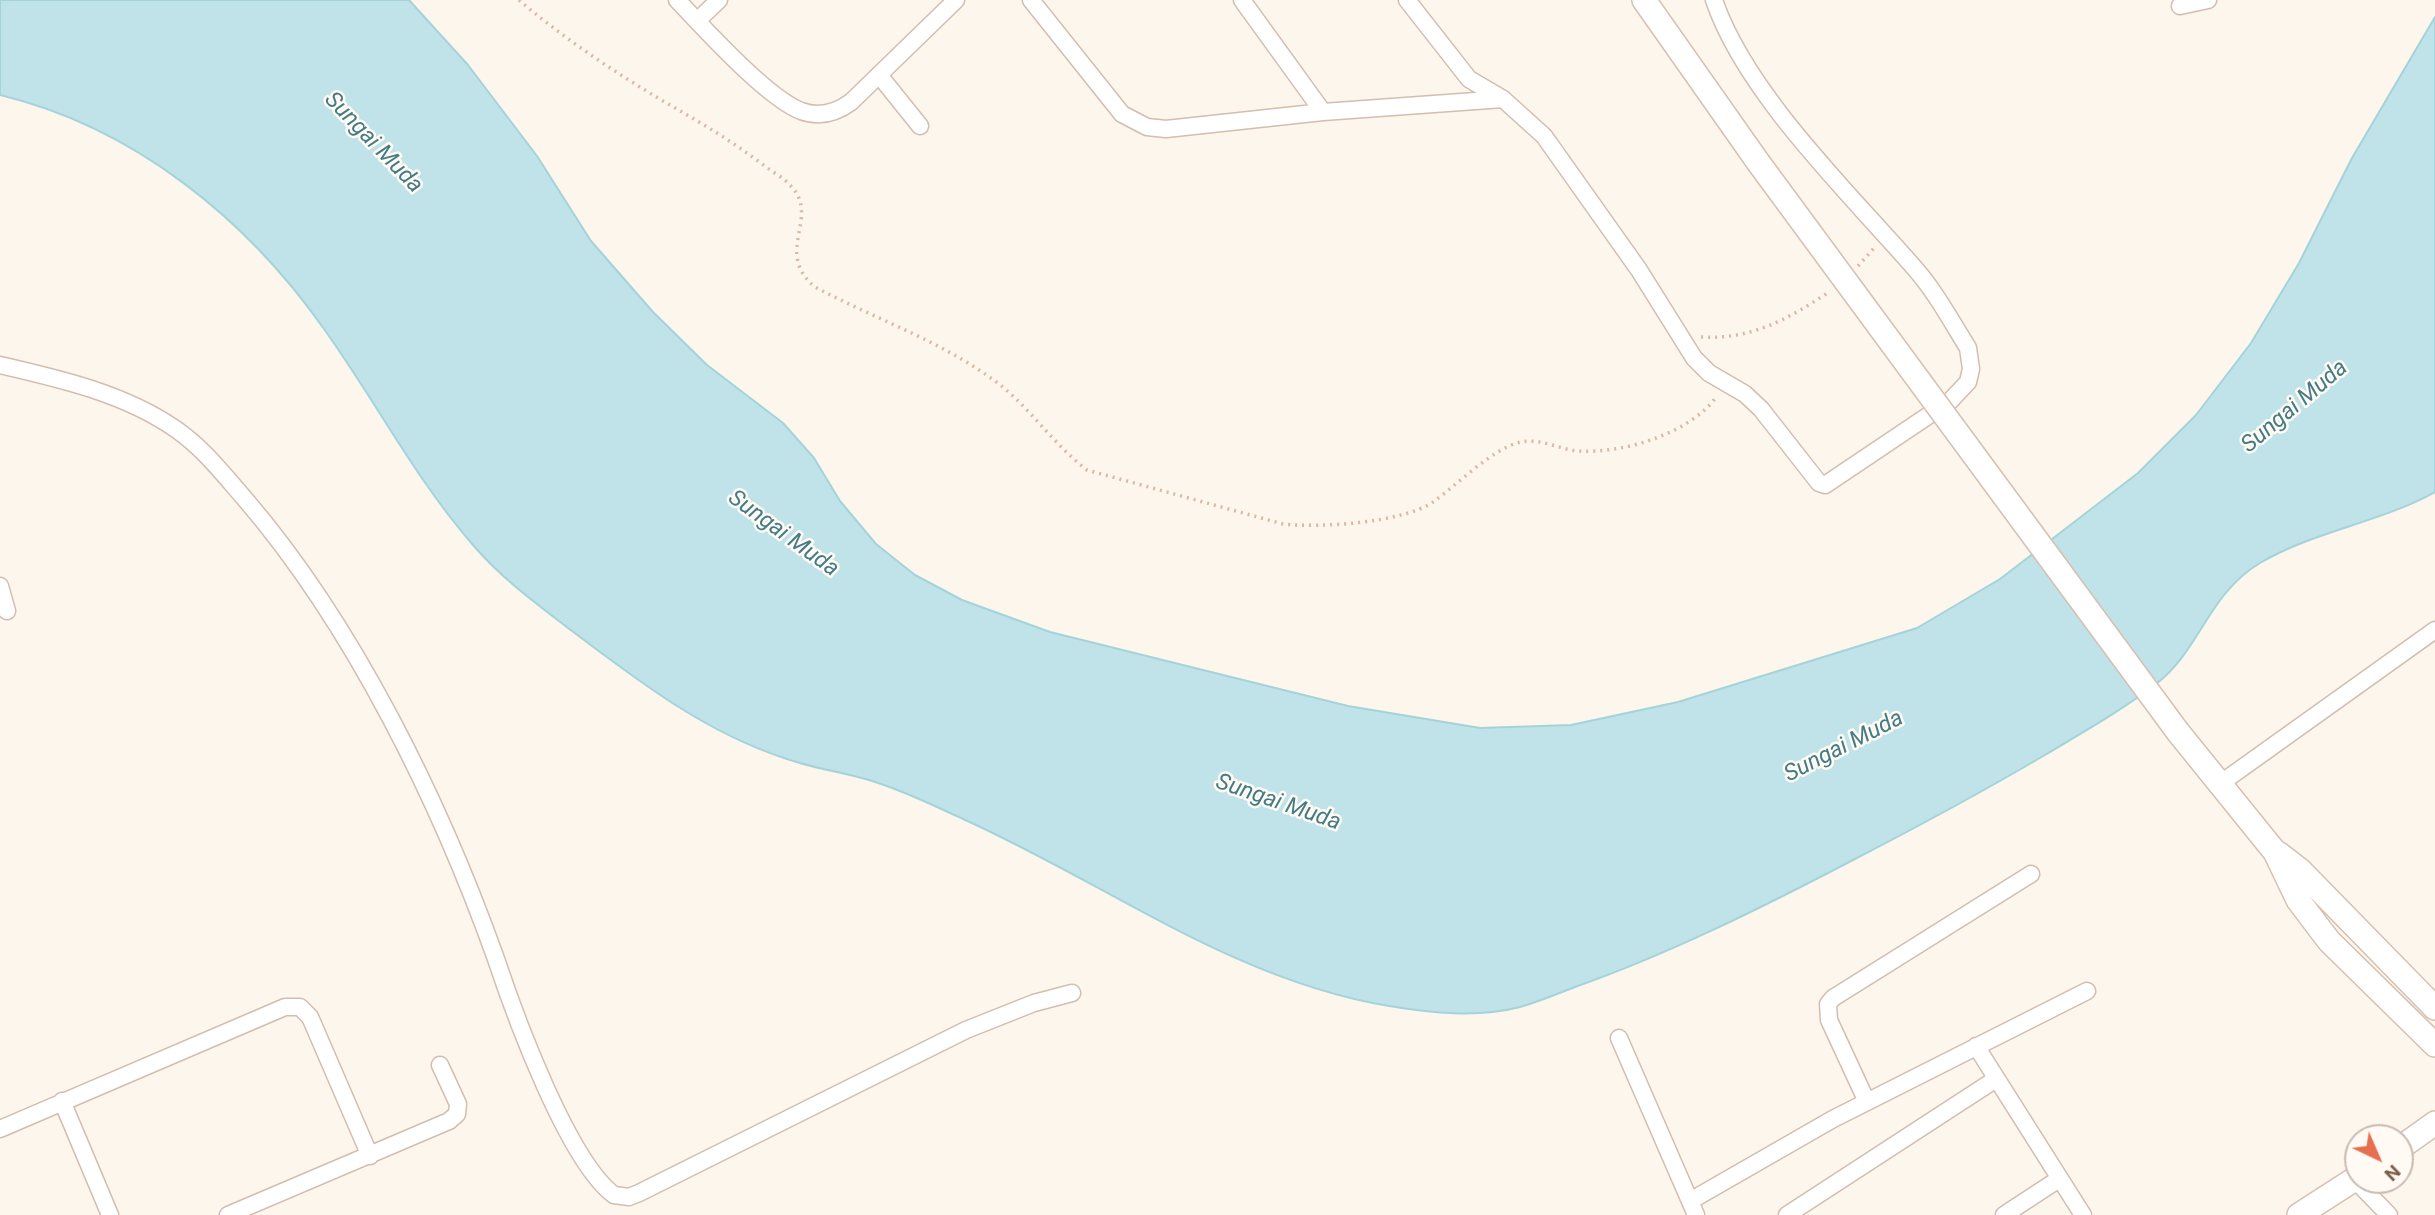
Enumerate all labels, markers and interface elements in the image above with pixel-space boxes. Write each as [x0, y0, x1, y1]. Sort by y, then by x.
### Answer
water label: Sungai Muda [318, 87, 428, 199]
water label: Sungai Muda [2236, 355, 2354, 459]
water label: Sungai Muda [722, 485, 844, 583]
water label: Sungai Muda [1780, 705, 1908, 789]
water label: Sungai Muda [1212, 769, 1344, 837]
north arrow [2344, 1124, 2414, 1194]
text: N [2380, 1160, 2405, 1186]

